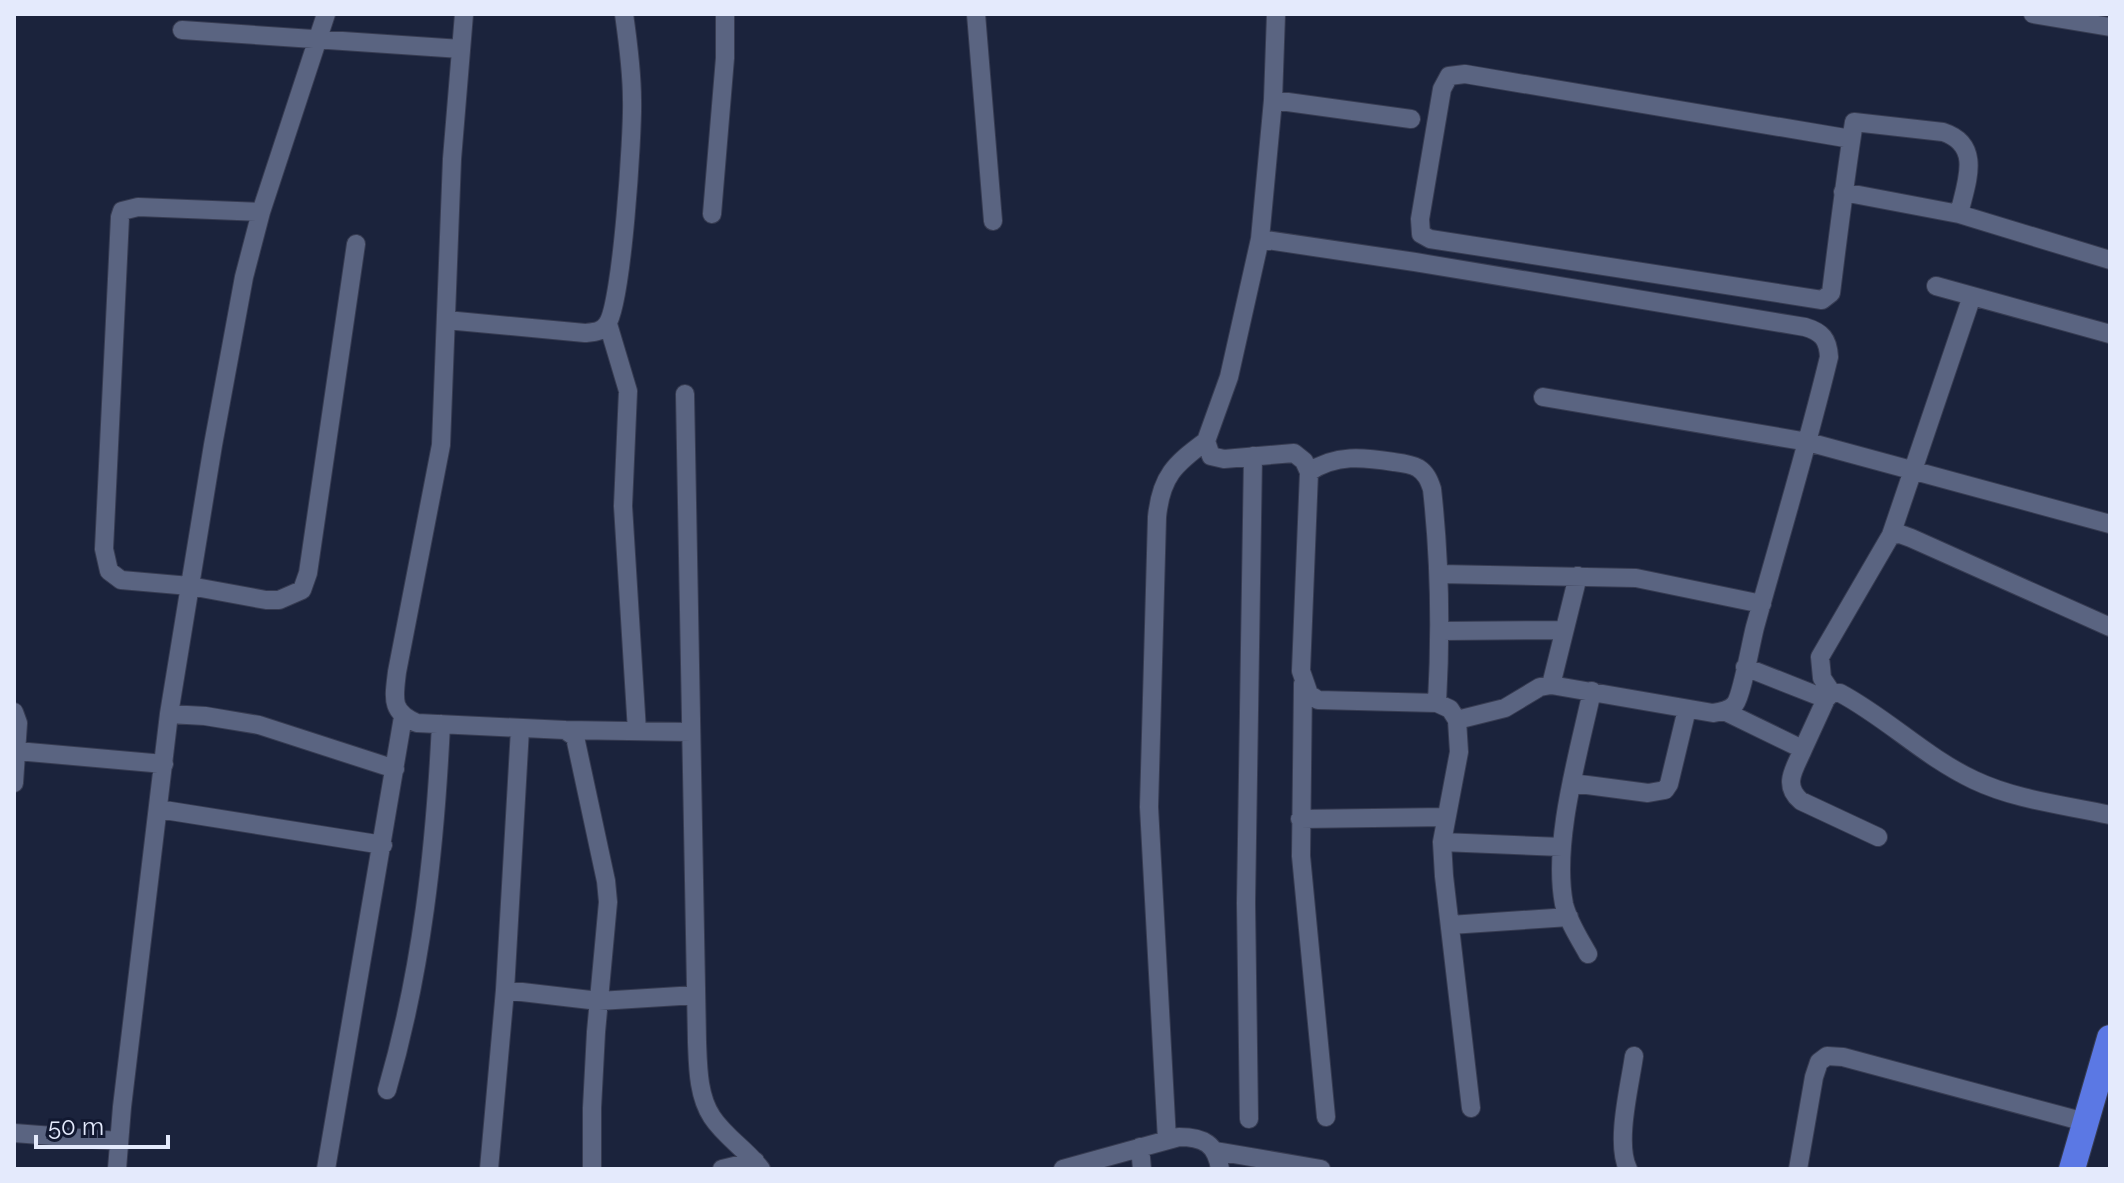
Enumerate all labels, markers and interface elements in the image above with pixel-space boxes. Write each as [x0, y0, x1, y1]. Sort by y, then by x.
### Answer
scale bar [36, 1099, 168, 1149]
text: 50 m [48, 1112, 104, 1141]

